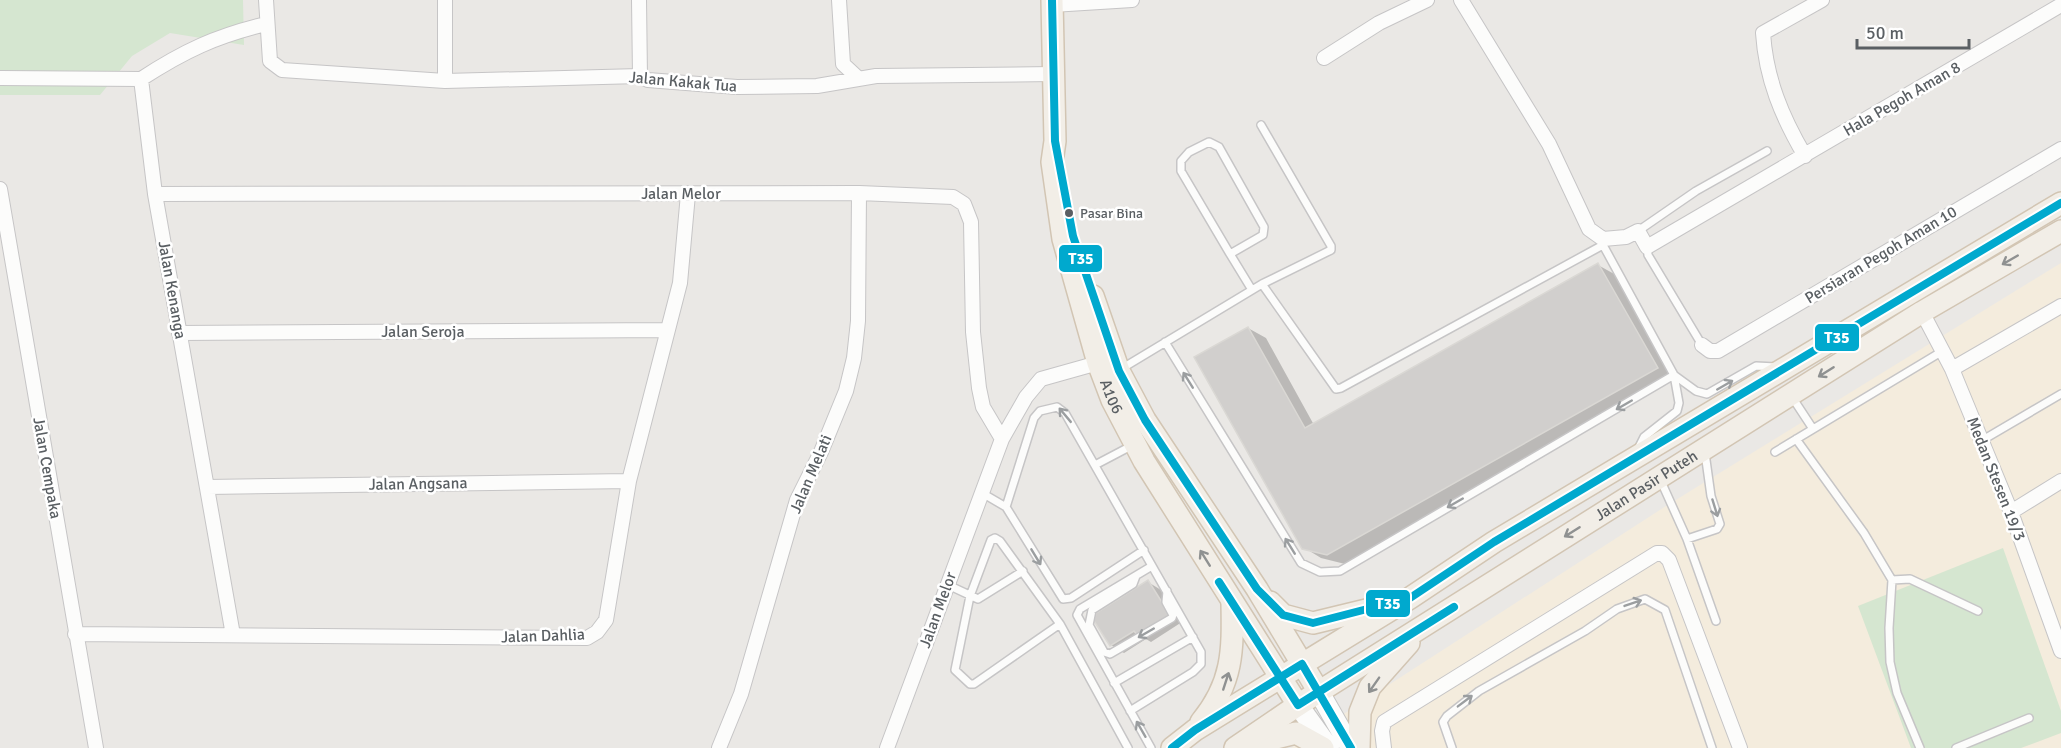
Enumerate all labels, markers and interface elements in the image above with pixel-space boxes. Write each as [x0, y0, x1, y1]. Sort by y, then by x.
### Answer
scale bar [1857, 12, 1970, 50]
text: 50 m [1866, 22, 1904, 44]
street label: Hala Pegoh Aman 8 [1840, 57, 1964, 141]
street label: Jalan Kakak Tua [628, 67, 738, 97]
street label: Jalan Melor [641, 184, 721, 204]
street label: Persiaran Pegoh Aman 10 [1801, 202, 1961, 308]
place label: Pasar Bina [1080, 205, 1143, 222]
marker: Pasar Bina [1063, 207, 1075, 219]
street label: Jalan Kenanga [154, 239, 190, 341]
line badge: T35 [1058, 244, 1103, 273]
text: T35 [1068, 249, 1094, 269]
one-way arrow [2002, 255, 2019, 267]
street label: Jalan Seroja [381, 322, 465, 342]
line badge: T35 [1814, 323, 1860, 352]
text: T35 [1824, 328, 1850, 348]
one-way arrow [1818, 367, 1835, 379]
one-way arrow [1182, 372, 1194, 389]
street label: A106 [1095, 377, 1128, 417]
one-way arrow [1716, 379, 1733, 391]
one-way arrow [1615, 399, 1632, 411]
one-way arrow [1058, 408, 1072, 424]
street label: Medan Stesen 19/3 [1962, 414, 2030, 544]
street label: Jalan Cempaka [28, 416, 66, 520]
street label: Jalan Melati [785, 432, 837, 516]
street label: Jalan Pasir Puteh [1591, 446, 1701, 525]
street label: Jalan Angsana [368, 473, 468, 495]
one-way arrow [1447, 497, 1464, 509]
one-way arrow [1710, 498, 1721, 517]
one-way arrow [1564, 527, 1581, 539]
one-way arrow [1284, 538, 1296, 555]
one-way arrow [1031, 548, 1043, 565]
one-way arrow [1198, 550, 1210, 567]
street label: Jalan Melor [915, 569, 961, 651]
line badge: T35 [1365, 589, 1411, 618]
text: T35 [1375, 594, 1401, 614]
one-way arrow [1623, 596, 1642, 607]
street label: Jalan Dahlia [501, 625, 585, 647]
one-way arrow [1138, 627, 1155, 639]
one-way arrow [1221, 672, 1232, 691]
one-way arrow [1368, 676, 1380, 692]
one-way arrow [1457, 694, 1473, 707]
one-way arrow [1135, 721, 1147, 738]

